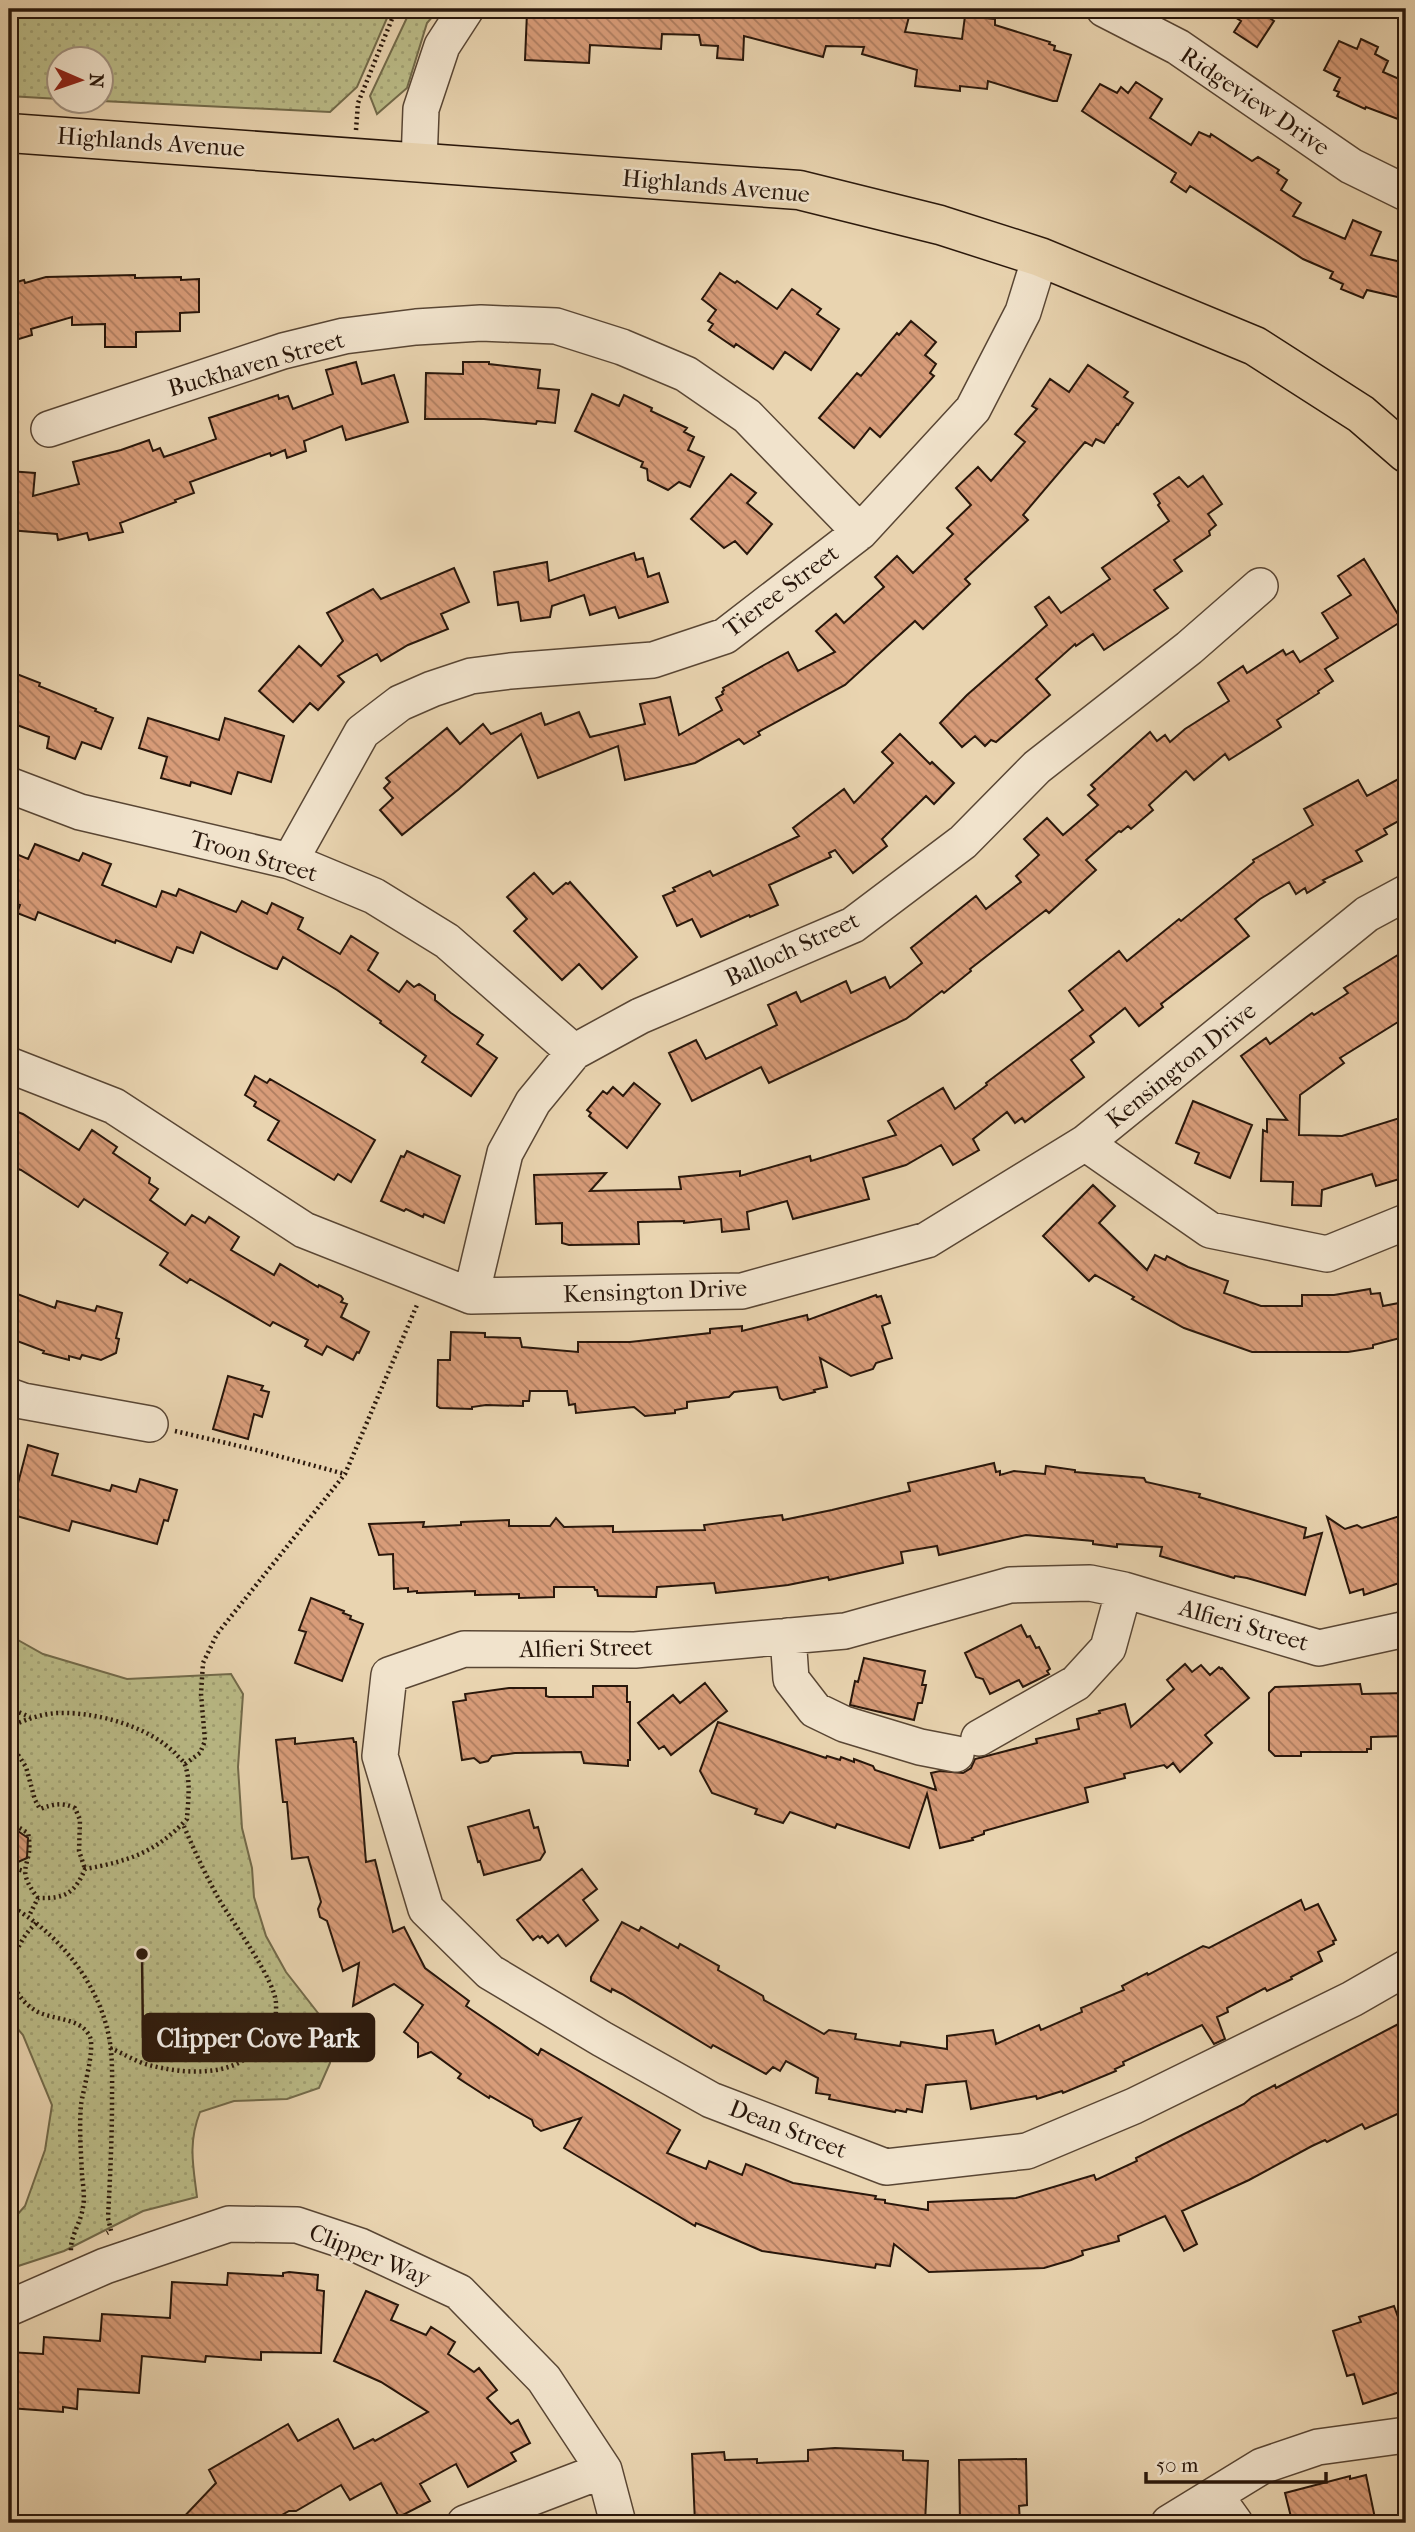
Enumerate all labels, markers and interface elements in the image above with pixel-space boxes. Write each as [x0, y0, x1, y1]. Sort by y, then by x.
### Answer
street label: Ridgeview Drive [1175, 41, 1335, 161]
north arrow [46, 46, 116, 116]
text: N [85, 73, 107, 89]
street label: Highlands Avenue [56, 121, 246, 163]
street label: Highlands Avenue [621, 164, 811, 208]
street label: Buckhaven Street [165, 325, 348, 403]
street label: Tieree Street [718, 538, 844, 643]
street label: Troon Street [187, 824, 321, 888]
street label: Balloch Street [721, 906, 864, 992]
street label: Kensington Drive [1101, 996, 1261, 1134]
street label: Kensington Drive [562, 1274, 748, 1308]
street label: Alfieri Street [1175, 1593, 1312, 1657]
street label: Alfieri Street [518, 1633, 653, 1663]
callout: Clipper Cove Park [143, 2014, 374, 2061]
text: Clipper Cove Park [157, 2023, 361, 2054]
street label: Dean Street [725, 2094, 851, 2164]
street label: Clipper Way [305, 2218, 436, 2293]
scale bar [1146, 2441, 1326, 2485]
text: 50 m [1156, 2453, 1199, 2477]

